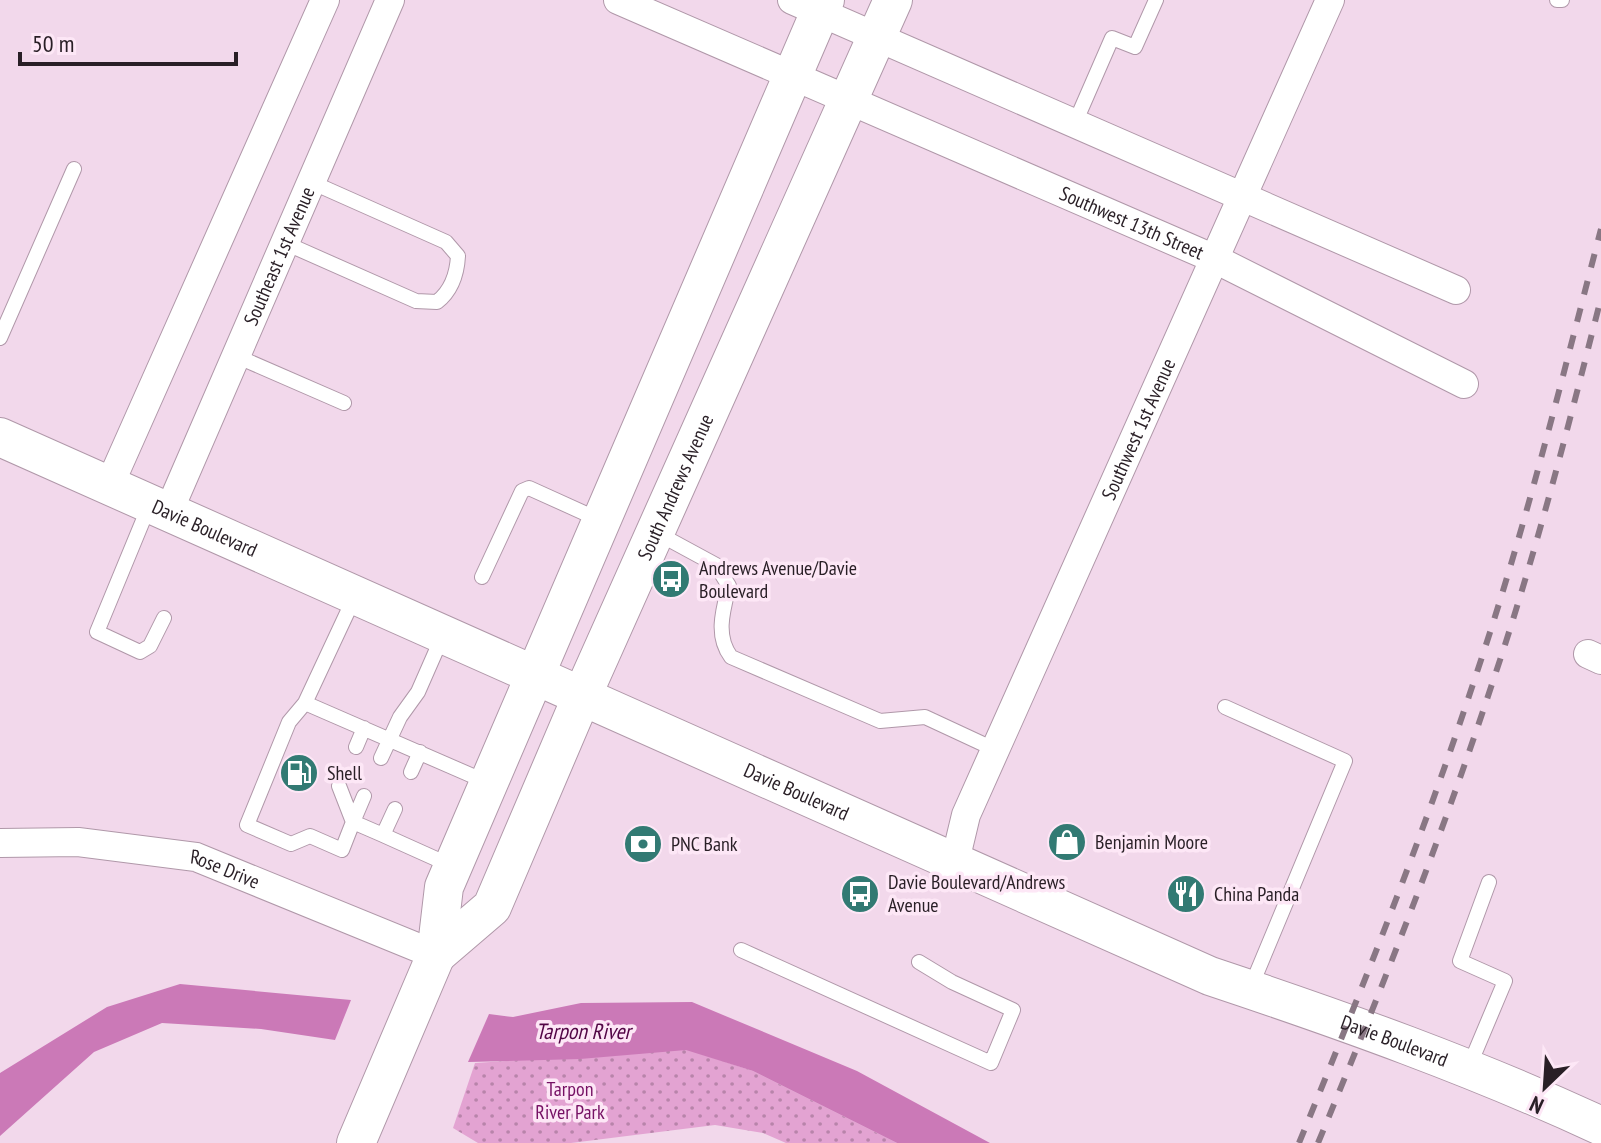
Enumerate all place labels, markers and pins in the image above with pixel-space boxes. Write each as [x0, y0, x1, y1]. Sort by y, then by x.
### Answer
place label: Andrews Avenue/Davie Boulevard [699, 555, 857, 604]
bus stop icon: Andrews Avenue/Davie Boulevard [650, 558, 692, 600]
fuel station icon: Shell [278, 752, 320, 794]
place label: Shell [327, 760, 362, 786]
shop icon: Benjamin Moore [1046, 821, 1088, 863]
bank icon: PNC Bank [622, 823, 664, 865]
place label: Benjamin Moore [1095, 829, 1208, 855]
place label: PNC Bank [671, 831, 738, 857]
place label: Davie Boulevard/Andrews Avenue [888, 869, 1065, 918]
bus stop icon: Davie Boulevard/Andrews Avenue [839, 873, 881, 915]
restaurant icon: China Panda [1165, 873, 1207, 915]
place label: China Panda [1214, 881, 1299, 907]

